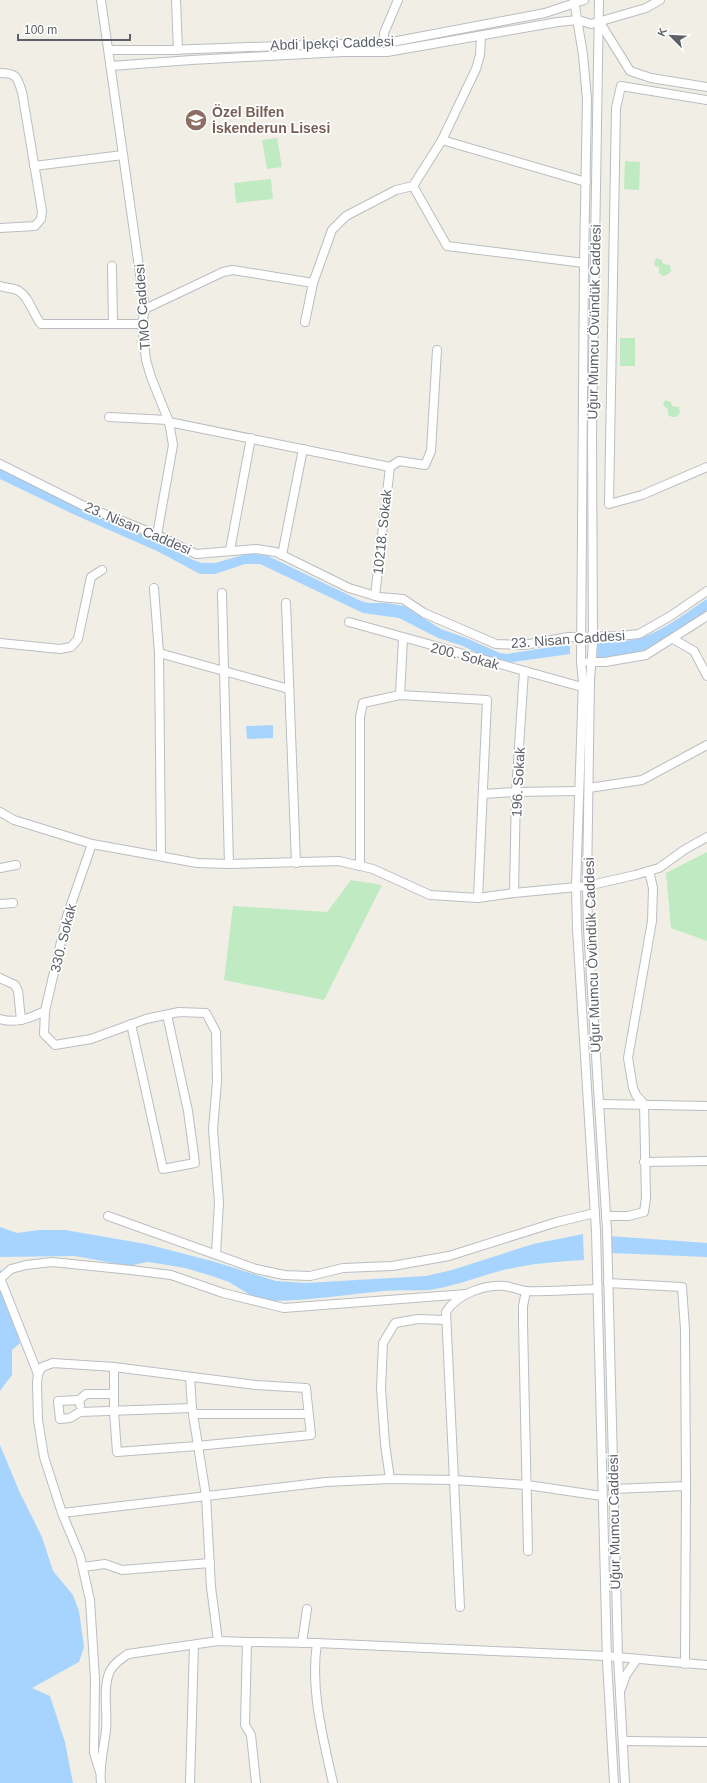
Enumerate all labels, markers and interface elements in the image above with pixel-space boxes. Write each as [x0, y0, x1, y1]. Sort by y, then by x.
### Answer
scale bar [18, 16, 130, 42]
north arrow [651, 16, 691, 56]
text: 100 m [24, 23, 57, 37]
text: K [655, 26, 669, 38]
street label: Abdi İpekçi Caddesi [270, 32, 394, 53]
place label: Özel Bilfen İskenderun Lisesi [212, 104, 330, 136]
school or university icon: Özel Bilfen İskenderun Lisesi [183, 107, 209, 133]
street label: Uğur Mumcu Övündük Caddesi [583, 224, 604, 420]
street label: TMO Caddesi [131, 263, 153, 351]
street label: 10218. Sokak [370, 488, 395, 575]
street label: 23. Nisan Caddesi [82, 498, 194, 558]
street label: 23. Nisan Caddesi [510, 627, 626, 651]
street label: 200. Sokak [429, 639, 502, 673]
street label: 196. Sokak [508, 746, 528, 817]
street label: Uğur Mumcu Övündük Caddesi [580, 857, 603, 1053]
street label: 330. Sokak [47, 901, 79, 974]
street label: Uğur Mumcu Caddesi [605, 1454, 623, 1590]

